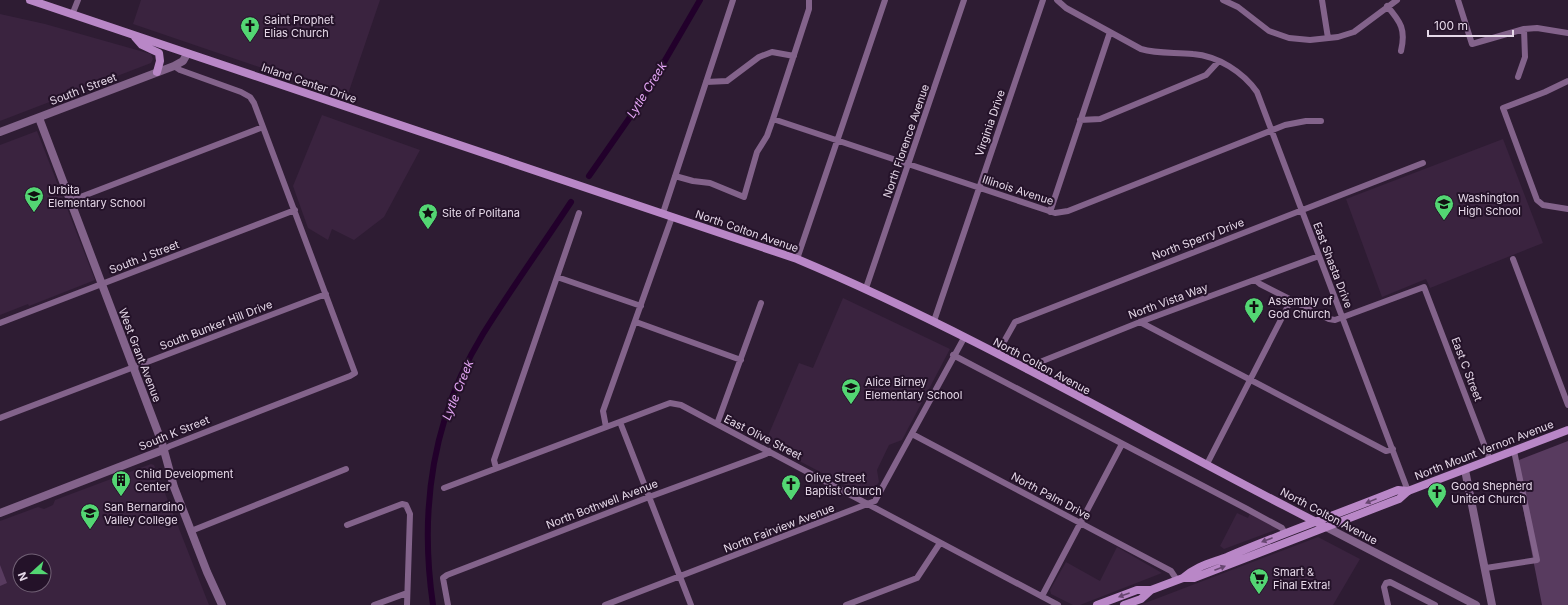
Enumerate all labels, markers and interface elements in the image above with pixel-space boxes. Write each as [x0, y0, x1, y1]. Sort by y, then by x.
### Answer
scale bar [1428, 12, 1513, 38]
place label: Saint Prophet Elias Church [264, 13, 334, 40]
church icon: Saint Prophet Elias Church [239, 15, 261, 43]
text: 100 m [1434, 18, 1468, 33]
water label: Lytle Creek [623, 58, 670, 121]
street label: Inland Center Drive [259, 60, 359, 106]
street label: South I Street [48, 70, 119, 108]
street label: North Florence Avenue [880, 82, 932, 200]
street label: Virginia Drive [972, 88, 1008, 158]
street label: Illinois Avenue [981, 172, 1055, 208]
place label: Urbita Elementary School [48, 183, 145, 210]
school or university icon: Urbita Elementary School [23, 185, 45, 213]
place label: Washington High School [1458, 191, 1521, 218]
school or university icon: Washington High School [1433, 193, 1455, 221]
place icon: Site of Politana [417, 202, 439, 230]
place label: Site of Politana [442, 206, 520, 220]
street label: North Colton Avenue [694, 207, 800, 255]
street label: North Sperry Drive [1150, 215, 1246, 263]
street label: East Shasta Drive [1310, 220, 1356, 310]
street label: South J Street [107, 237, 181, 277]
street label: North Vista Way [1126, 280, 1210, 322]
place label: Assembly of God Church [1268, 294, 1333, 321]
church icon: Assembly of God Church [1243, 296, 1265, 324]
street label: South Bunker Hill Drive [158, 297, 274, 353]
street label: West Grant Avenue [116, 306, 164, 404]
street label: North Colton Avenue [991, 334, 1093, 398]
street label: East C Street [1448, 335, 1486, 403]
water label: Lytle Creek [439, 357, 477, 422]
place label: Alice Birney Elementary School [865, 375, 962, 402]
school or university icon: Alice Birney Elementary School [840, 377, 862, 405]
street label: East Olive Street [722, 411, 805, 463]
street label: South K Street [137, 412, 212, 454]
street label: North Mount Vernon Avenue [1413, 417, 1555, 483]
place label: Child Development Center [135, 467, 234, 494]
building icon: Child Development Center [110, 469, 132, 497]
street label: North Palm Drive [1009, 469, 1093, 523]
place label: Olive Street Baptist Church [805, 471, 882, 498]
church icon: Olive Street Baptist Church [780, 473, 802, 501]
street label: North Bothwell Avenue [544, 476, 660, 532]
place label: Good Shepherd United Church [1451, 479, 1533, 506]
church icon: Good Shepherd United Church [1426, 481, 1448, 509]
street label: North Colton Avenue [1278, 484, 1380, 548]
one-way arrow [1365, 498, 1377, 504]
place label: San Bernardino Valley College [104, 500, 184, 527]
street label: North Fairview Avenue [722, 500, 836, 556]
school or university icon: San Bernardino Valley College [79, 502, 101, 530]
one-way arrow [1261, 537, 1273, 543]
north arrow [12, 553, 52, 593]
one-way arrow [1215, 564, 1227, 570]
place label: Smart & Final Extra! [1273, 565, 1331, 592]
supermarket icon: Smart & Final Extra! [1248, 567, 1270, 595]
text: N [15, 570, 31, 583]
one-way arrow [1117, 592, 1129, 598]

